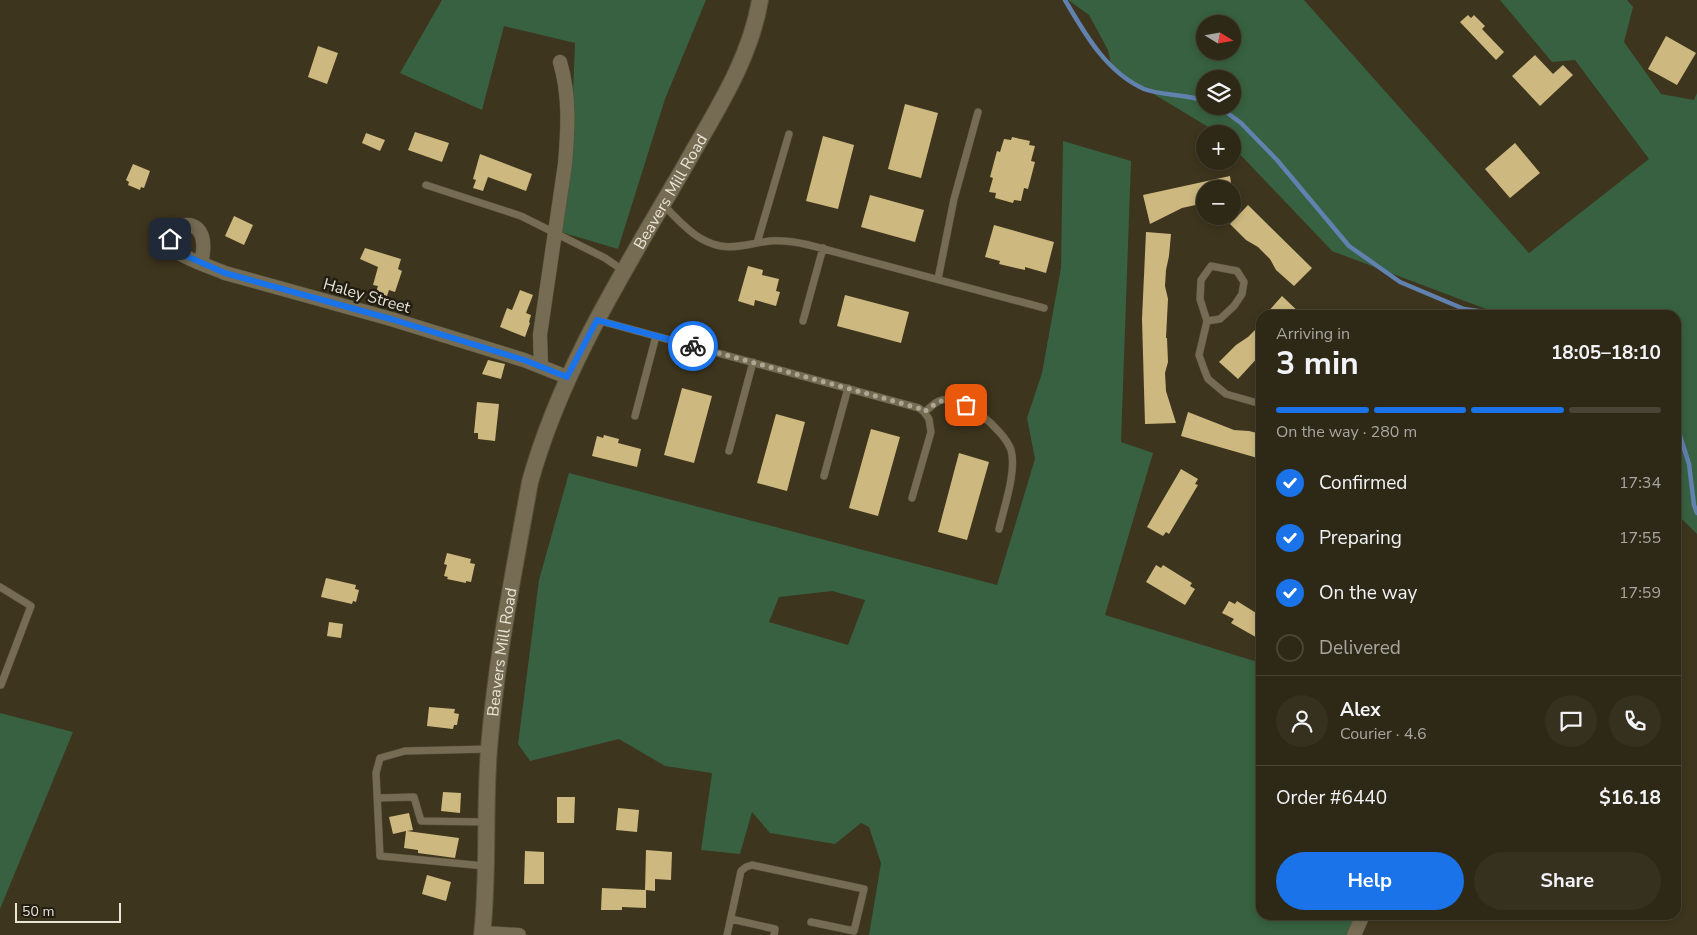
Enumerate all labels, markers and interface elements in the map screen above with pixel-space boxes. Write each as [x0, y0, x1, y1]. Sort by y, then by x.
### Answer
north arrow [1196, 15, 1241, 60]
map controls [1196, 15, 1241, 225]
button: layers [1196, 70, 1241, 115]
button: + [1196, 125, 1241, 170]
street label: Beavers Mill Road [629, 130, 713, 254]
button: − [1196, 180, 1241, 225]
pin [149, 218, 191, 260]
icon: home [156, 225, 184, 253]
street label: Haley Street [321, 273, 413, 319]
courier [668, 321, 718, 371]
text: Arriving in [1276, 323, 1350, 345]
icon: bike [679, 332, 707, 360]
text: 18:05–18:10 [1551, 340, 1661, 366]
text: 3 min [1276, 342, 1359, 385]
pin [945, 384, 987, 426]
icon: bag [952, 391, 980, 419]
text: On the way · 280 m [1276, 421, 1417, 443]
icon: check [1276, 469, 1304, 497]
text: Confirmed [1319, 470, 1407, 496]
text: 17:34 [1619, 472, 1661, 494]
icon: check [1276, 524, 1304, 552]
text: Preparing [1319, 525, 1402, 551]
text: 17:55 [1619, 527, 1661, 549]
icon: check [1276, 579, 1304, 607]
text: On the way [1319, 580, 1417, 606]
text: 17:59 [1619, 582, 1661, 604]
street label: Beavers Mill Road [482, 586, 523, 718]
text: Delivered [1319, 635, 1401, 661]
button: person [1276, 695, 1328, 747]
button: chat [1545, 695, 1597, 747]
button: phone [1609, 695, 1661, 747]
text: Alex [1340, 697, 1381, 723]
text: Courier · 4.6 [1340, 723, 1426, 745]
text: Order #6440 [1276, 785, 1387, 811]
text: $16.18 [1599, 785, 1661, 811]
button: Help [1276, 852, 1464, 910]
button: Share [1474, 852, 1661, 910]
scale bar [15, 900, 121, 923]
text: 50 m [22, 902, 54, 921]

